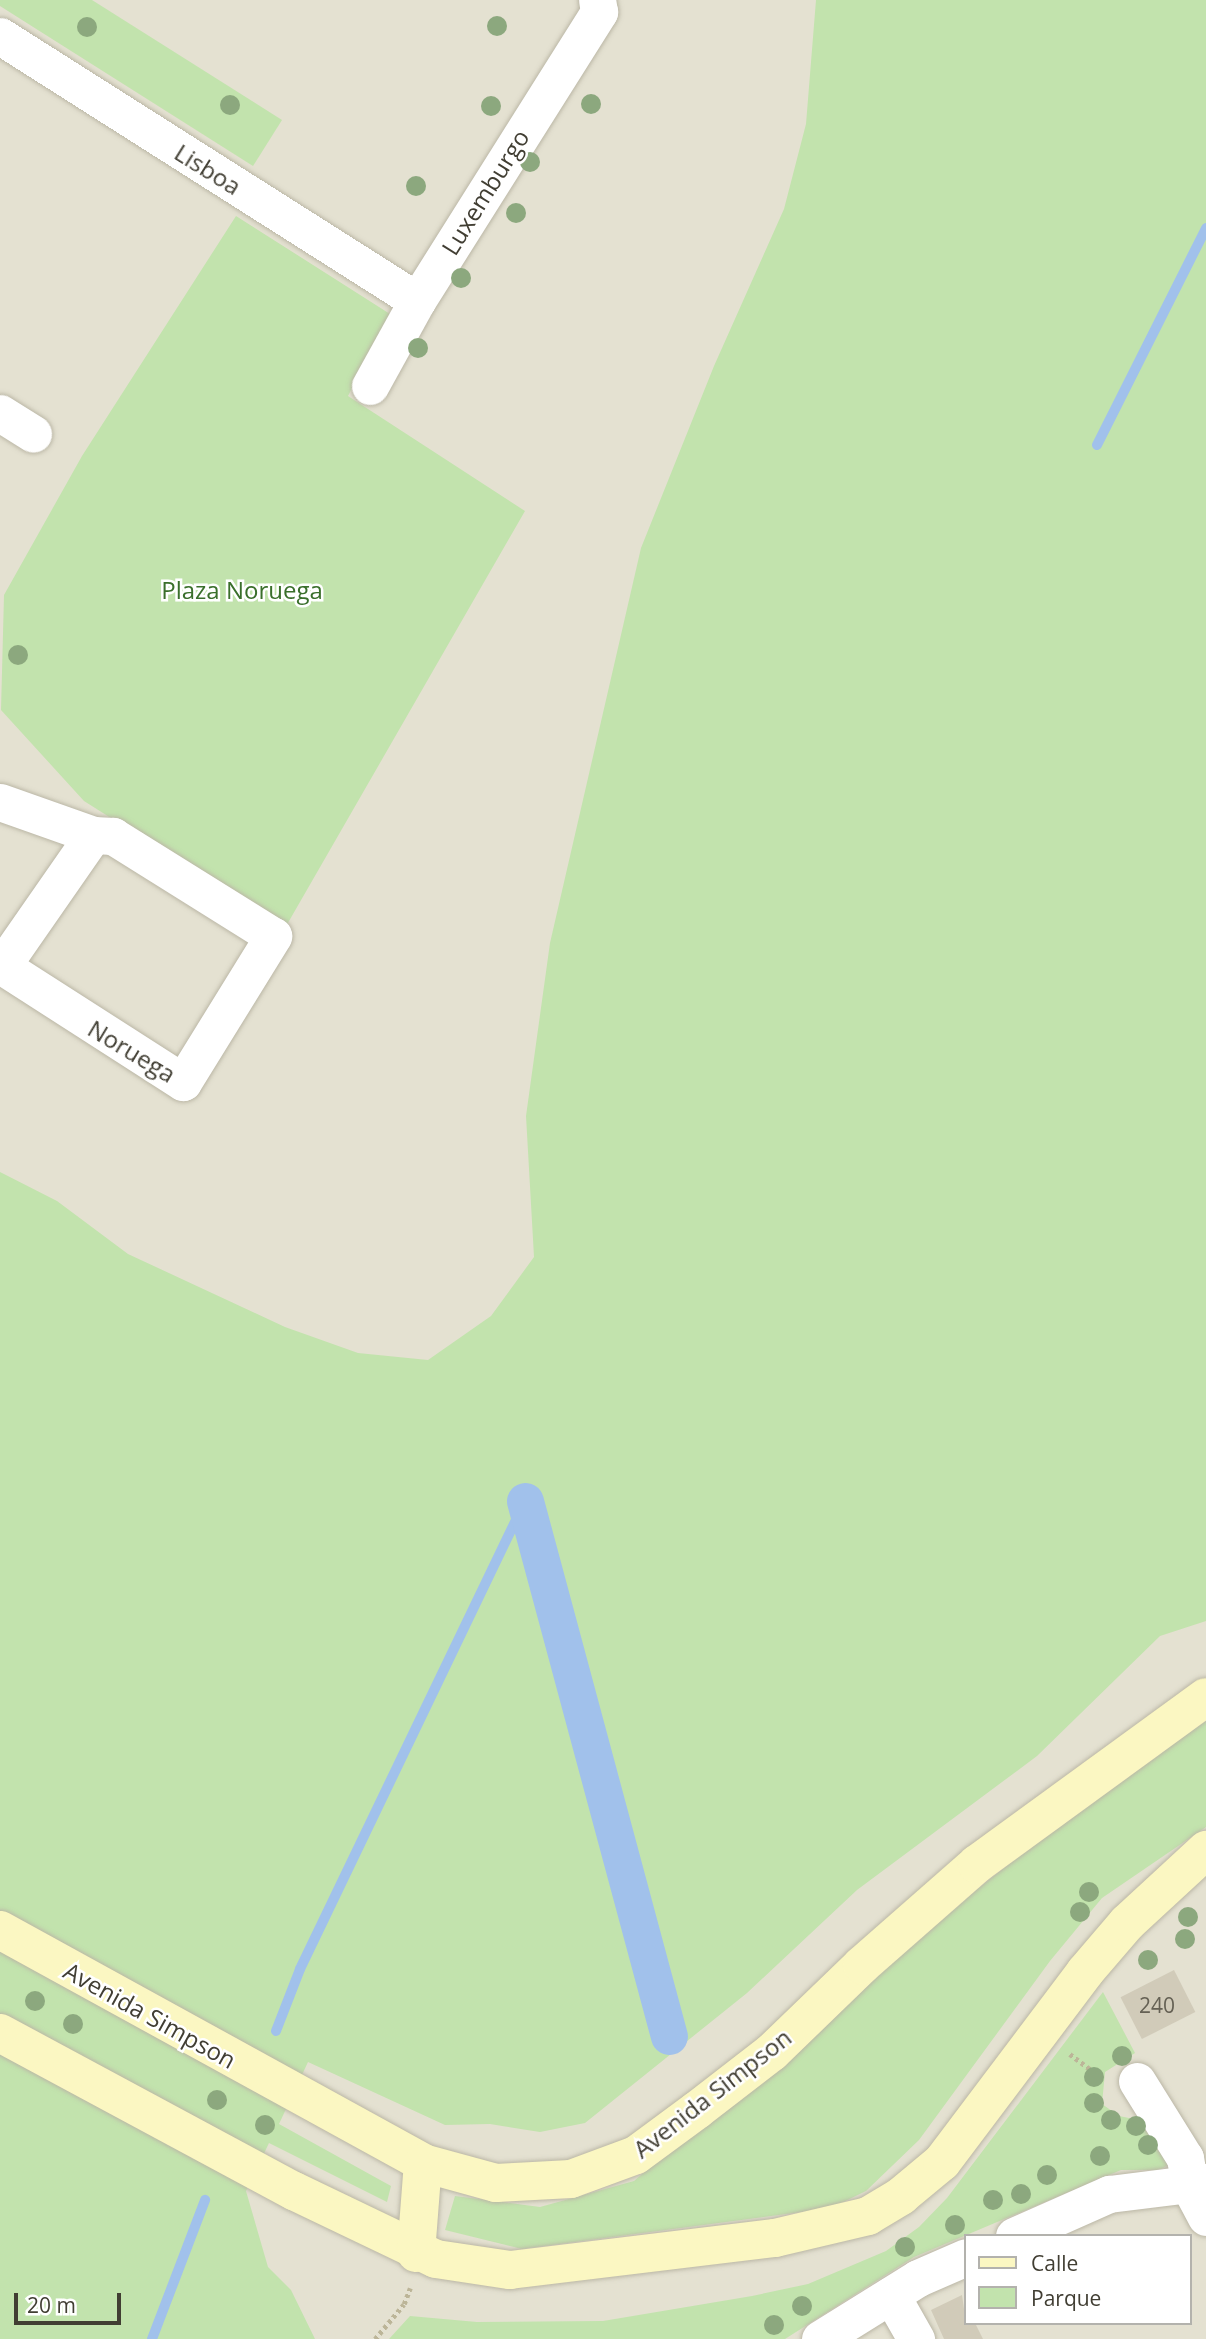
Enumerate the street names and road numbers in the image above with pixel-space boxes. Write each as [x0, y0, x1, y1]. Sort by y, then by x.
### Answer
street label: Luxemburgo [435, 124, 535, 260]
street label: Lisboa [170, 138, 246, 200]
street label: Noruega [83, 1014, 181, 1088]
street label: Avenida Simpson [59, 1956, 241, 2074]
street label: Avenida Simpson [627, 2022, 797, 2164]

